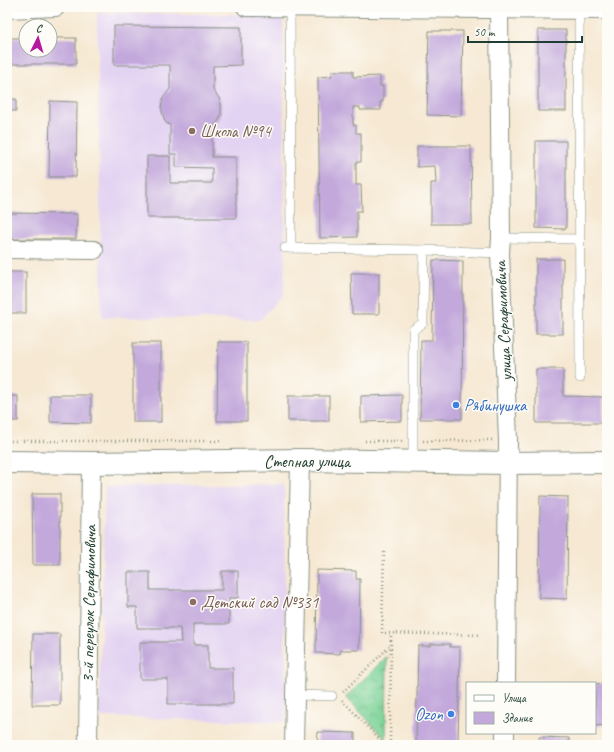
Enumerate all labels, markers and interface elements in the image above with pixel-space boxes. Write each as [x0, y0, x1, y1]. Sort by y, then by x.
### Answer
north arrow [18, 18, 58, 58]
scale bar [468, 18, 582, 44]
text: С [36, 21, 44, 35]
text: 50 m [474, 24, 496, 40]
place label: Школа №94 [200, 121, 273, 142]
marker: Школа №94 [187, 126, 197, 136]
street label: улица Серафимовича [489, 258, 517, 383]
place label: Рябинушка [464, 395, 528, 416]
marker: Рябинушка [451, 400, 461, 410]
street label: Степная улица [264, 451, 352, 472]
street label: 3-й переулок Серафимовича [77, 523, 101, 683]
place label: Детский сад №331 [201, 592, 320, 613]
marker: Детский сад №331 [188, 597, 198, 607]
legend [466, 682, 596, 734]
text: Улица [502, 690, 527, 706]
place label: Ozon [415, 704, 443, 725]
marker: Ozon [446, 709, 456, 719]
text: Здание [502, 710, 533, 726]

